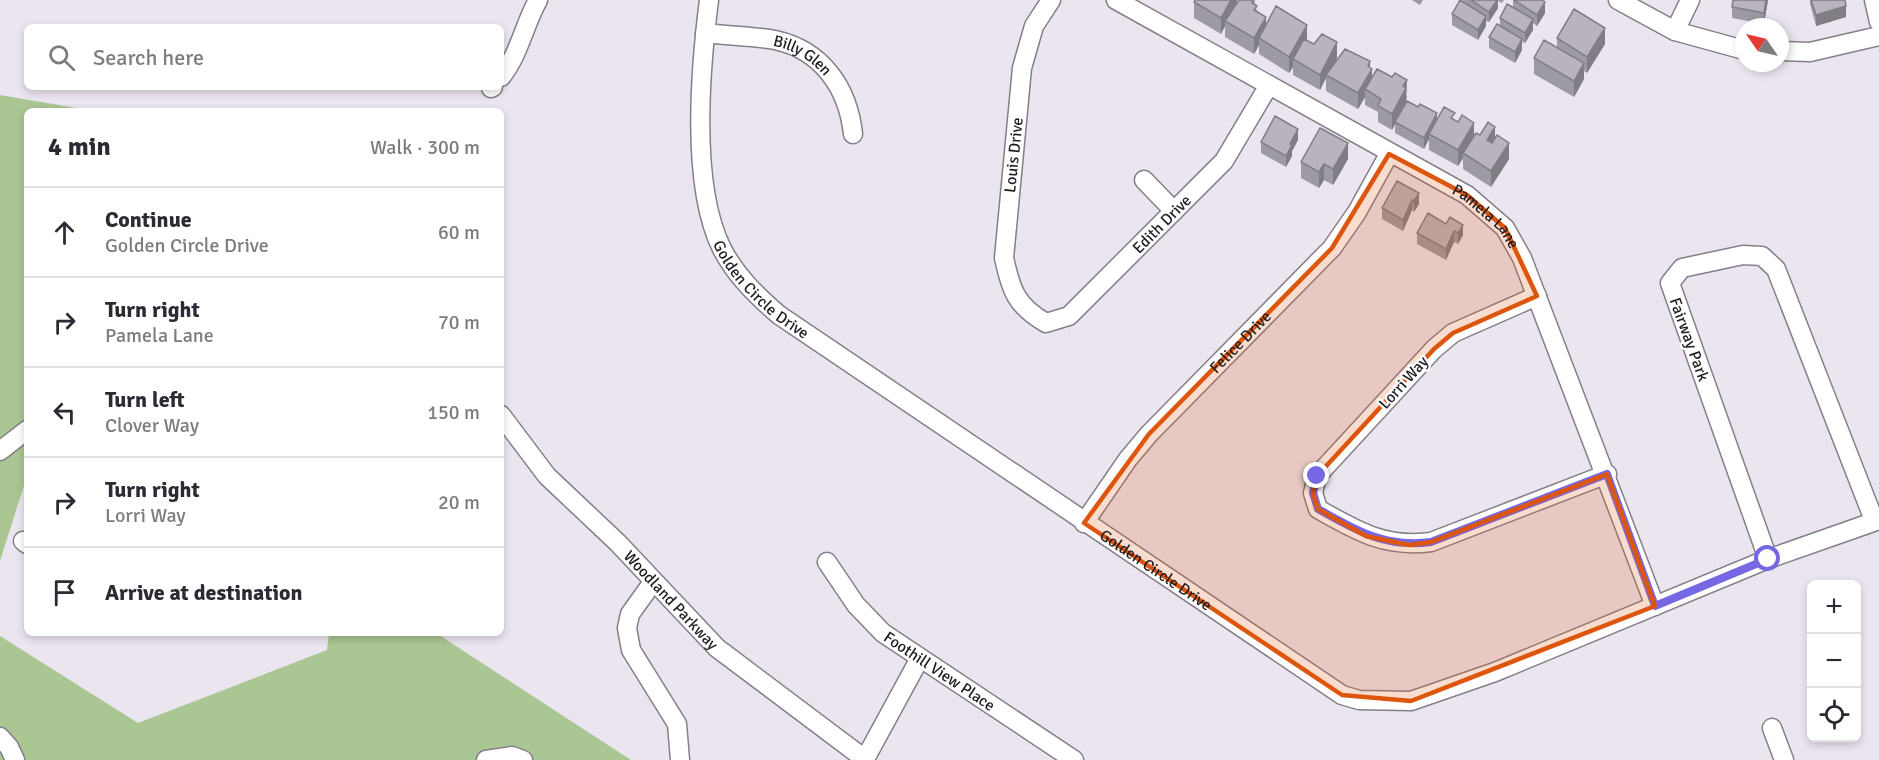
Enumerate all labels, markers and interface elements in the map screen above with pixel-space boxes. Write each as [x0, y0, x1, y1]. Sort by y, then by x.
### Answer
north arrow [1735, 18, 1789, 72]
search box [24, 24, 504, 90]
street label: Billy Glen [771, 31, 836, 80]
icon: search [45, 41, 78, 74]
text: Search here [93, 44, 204, 71]
street label: Louis Drive [1000, 116, 1028, 194]
text: 4 min [48, 131, 111, 163]
text: Walk · 300 m [370, 135, 480, 160]
street label: Pamela Lane [1448, 180, 1524, 252]
street label: Edith Drive [1128, 191, 1196, 258]
text: Continue [105, 206, 192, 233]
icon: ahead [48, 216, 81, 249]
text: 60 m [438, 220, 480, 245]
text: Golden Circle Drive [105, 233, 269, 258]
street label: Golden Circle Drive [708, 237, 813, 343]
street label: Fairway Park [1665, 295, 1713, 384]
text: Turn right [105, 296, 200, 323]
icon: right [48, 306, 81, 339]
street label: Felice Drive [1206, 307, 1276, 378]
text: 70 m [438, 310, 480, 335]
text: Pamela Lane [105, 323, 214, 348]
street label: Lorri Way [1375, 352, 1433, 413]
text: Turn left [105, 386, 185, 413]
icon: left [48, 396, 81, 429]
text: 150 m [427, 400, 480, 425]
text: Clover Way [105, 413, 199, 438]
route end [1303, 462, 1329, 488]
text: Turn right [105, 476, 200, 503]
icon: right [48, 486, 81, 519]
text: 20 m [438, 490, 480, 515]
text: Lorri Way [105, 503, 186, 528]
street label: Golden Circle Drive [1096, 525, 1215, 615]
route start [1754, 545, 1780, 571]
street label: Woodland Parkway [619, 547, 723, 655]
icon: arrive [48, 576, 81, 609]
text: Arrive at destination [105, 579, 302, 606]
map controls [1807, 580, 1861, 742]
button: + [1807, 580, 1861, 634]
street label: Foothill View Place [880, 627, 999, 716]
button: − [1807, 634, 1861, 688]
button: locate [1807, 688, 1861, 742]

